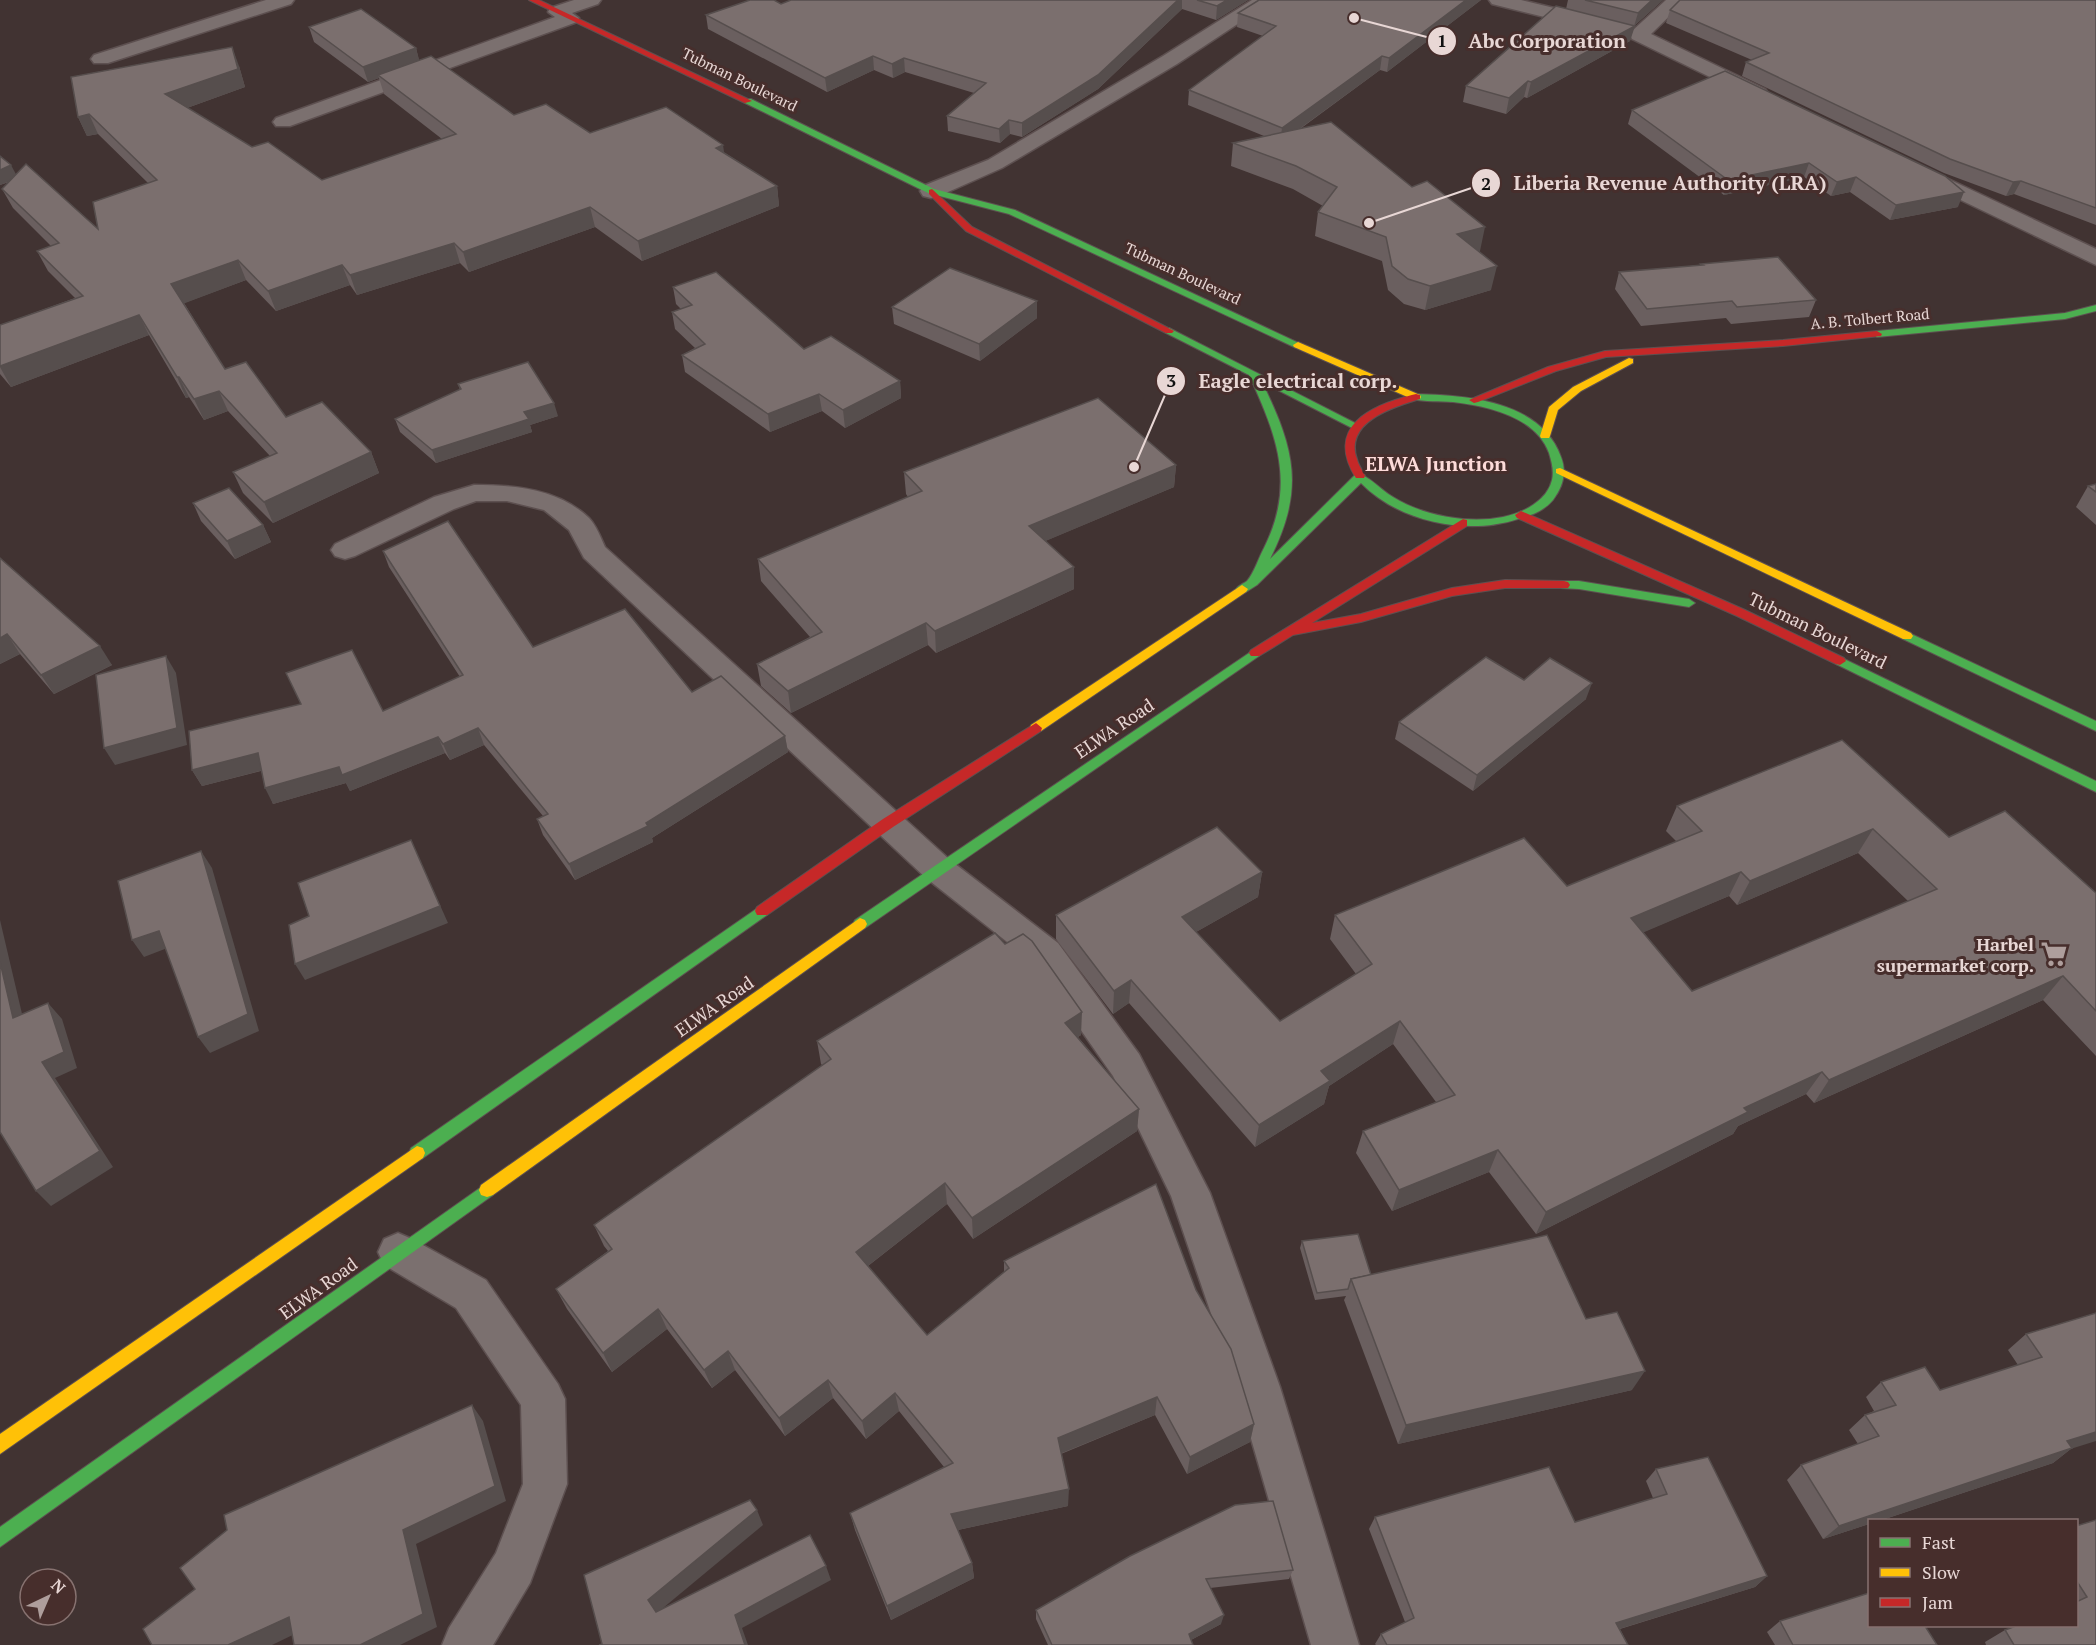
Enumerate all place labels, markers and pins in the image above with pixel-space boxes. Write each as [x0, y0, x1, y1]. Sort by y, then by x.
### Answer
callout: Abc Corporation [1427, 22, 1638, 60]
callout: Liberia Revenue Authority (LRA) [1471, 164, 1838, 202]
callout: Eagle electrical corp. [1156, 362, 1409, 400]
place label: Harbel supermarket corp. [1877, 932, 2034, 977]
supermarket icon: Harbel supermarket corp. [2039, 939, 2069, 969]

